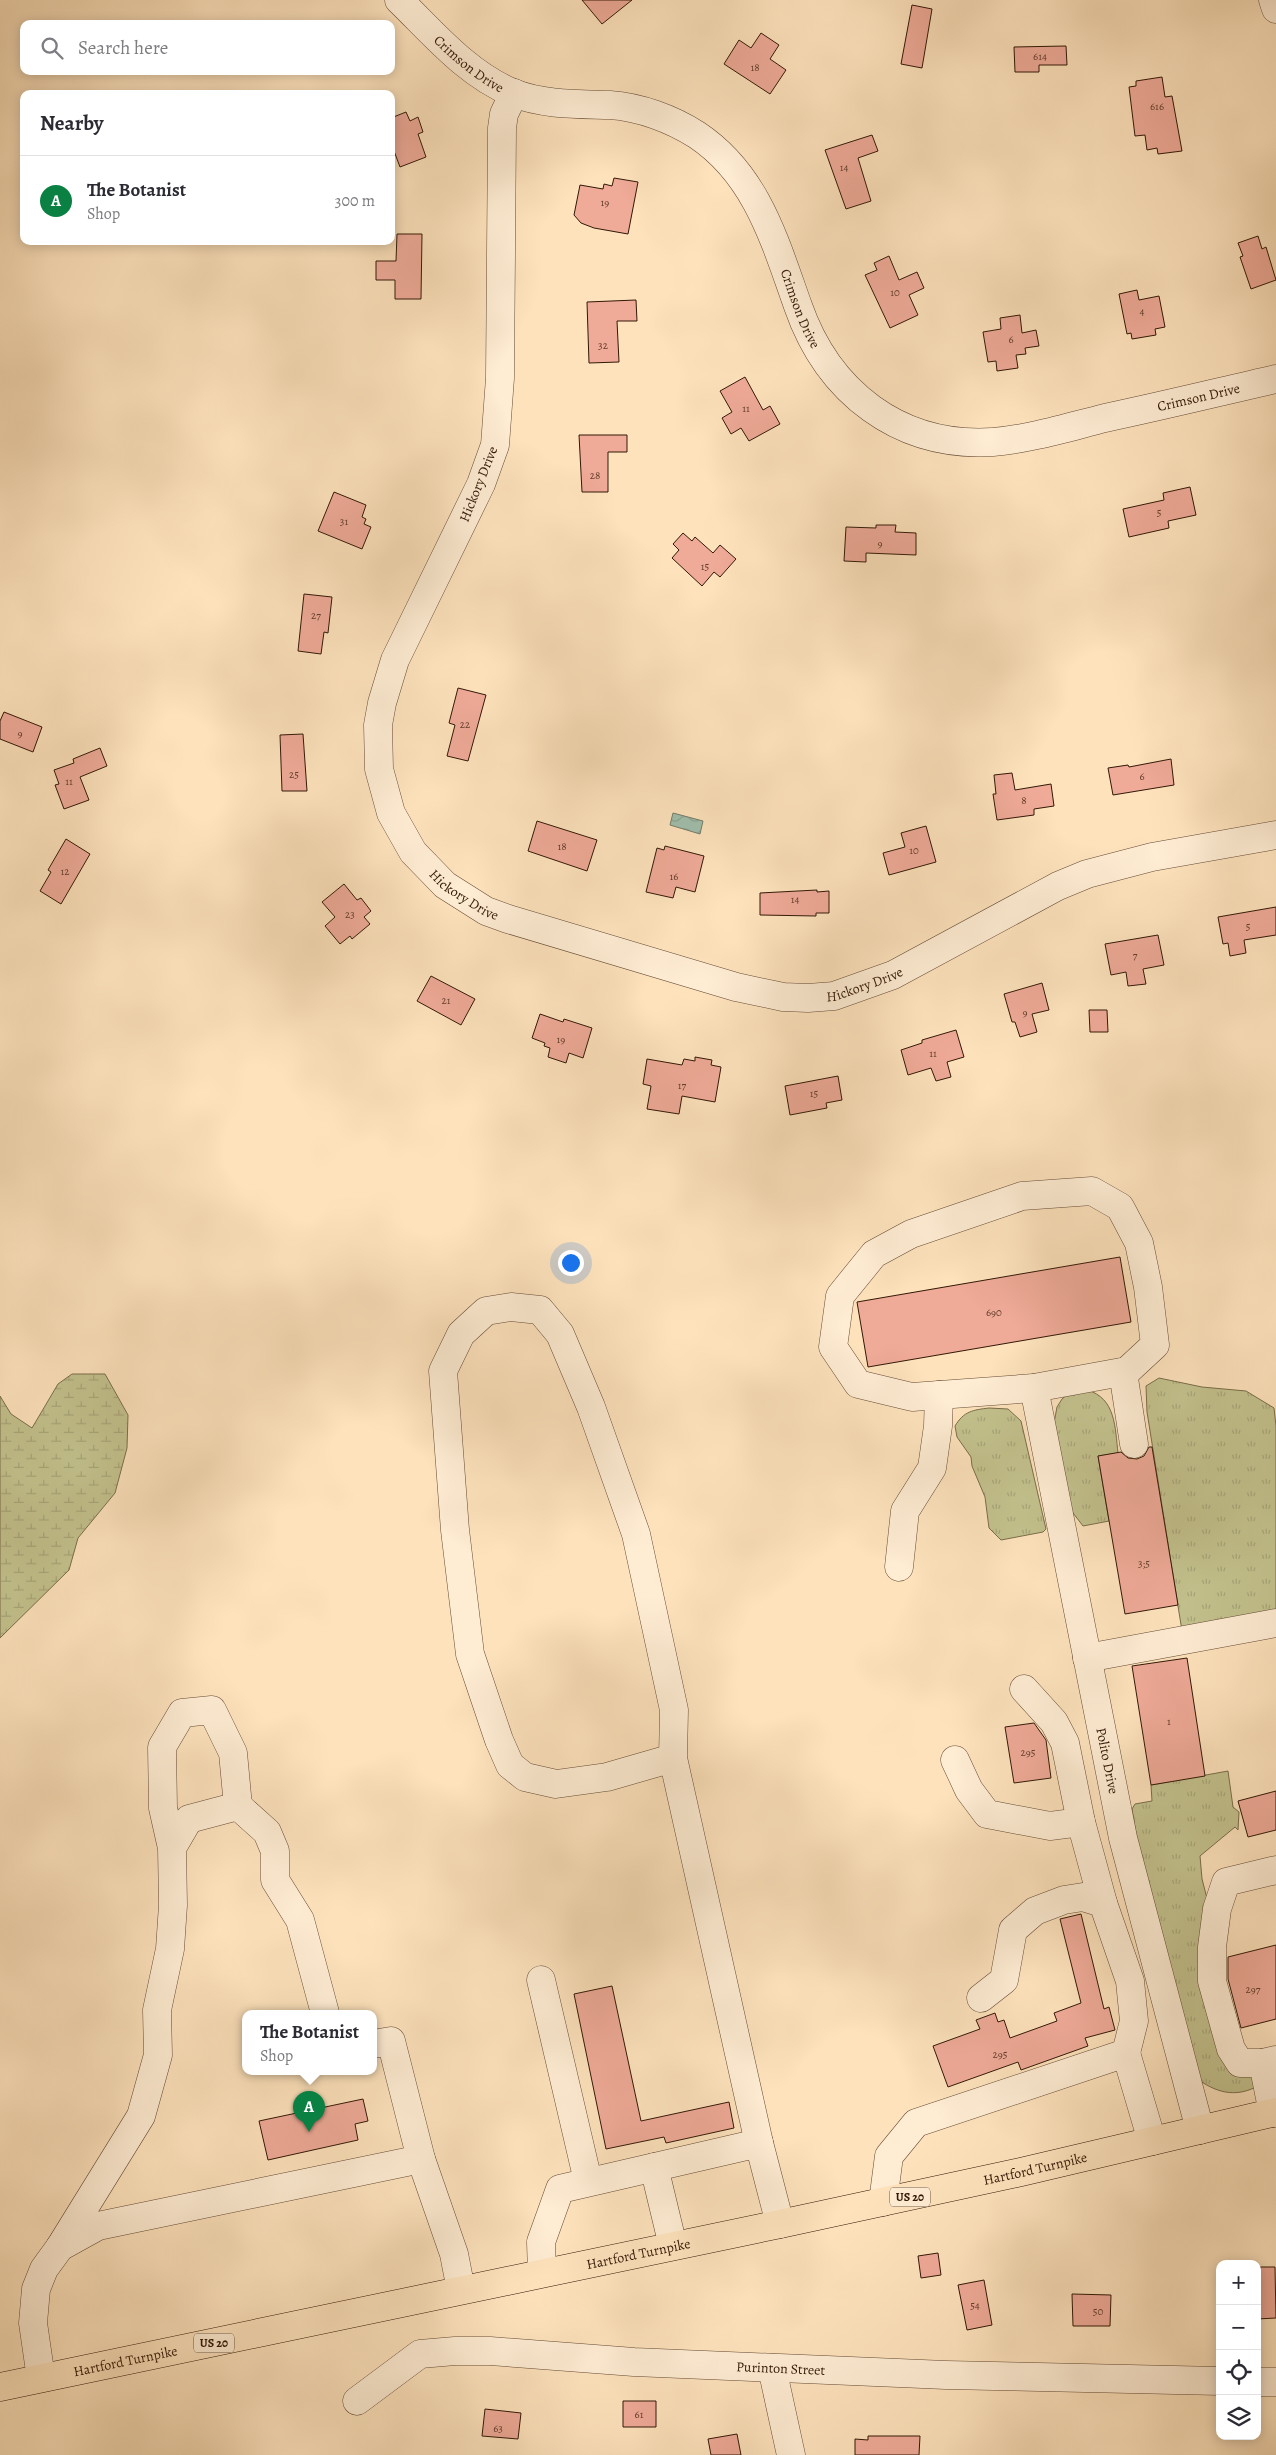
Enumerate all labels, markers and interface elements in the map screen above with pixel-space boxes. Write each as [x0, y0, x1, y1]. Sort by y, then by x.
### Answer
search box [20, 20, 395, 75]
street label: Crimson Drive [429, 31, 507, 97]
icon: search [38, 34, 66, 62]
text: Search here [78, 35, 168, 61]
house number: 614 [1033, 49, 1047, 64]
house number: 18 [750, 60, 760, 75]
house number: 616 [1150, 99, 1164, 114]
text: Nearby [40, 109, 103, 137]
house number: 14 [840, 160, 848, 175]
text: The Botanist [87, 177, 186, 203]
text: A [51, 190, 61, 212]
text: 300 m [335, 190, 375, 212]
house number: 19 [601, 195, 609, 210]
text: Shop [87, 203, 120, 225]
street label: Crimson Drive [776, 266, 825, 352]
house number: 10 [890, 285, 900, 300]
house number: 4 [1140, 304, 1145, 319]
house number: 6 [1008, 332, 1014, 347]
house number: 32 [598, 338, 608, 353]
street label: Crimson Drive [1156, 379, 1242, 416]
house number: 11 [742, 401, 750, 416]
street label: Hickory Drive [455, 444, 502, 525]
house number: 28 [590, 468, 600, 483]
house number: 5 [1157, 505, 1162, 520]
house number: 31 [340, 514, 348, 529]
house number: 9 [877, 536, 883, 551]
house number: 15 [701, 559, 710, 574]
house number: 27 [311, 608, 321, 623]
house number: 22 [460, 717, 470, 732]
house number: 9 [17, 726, 23, 741]
house number: 25 [289, 767, 299, 782]
house number: 6 [1139, 769, 1145, 784]
house number: 11 [65, 774, 73, 789]
house number: 8 [1021, 793, 1027, 808]
house number: 18 [557, 839, 567, 854]
house number: 10 [909, 843, 919, 858]
house number: 12 [61, 864, 70, 879]
street label: Hickory Drive [425, 865, 501, 925]
house number: 16 [670, 869, 678, 884]
house number: 14 [791, 892, 799, 907]
house number: 23 [345, 907, 355, 922]
house number: 5 [1246, 919, 1251, 934]
house number: 7 [1133, 948, 1138, 963]
street label: Hickory Drive [826, 962, 906, 1007]
house number: 21 [442, 993, 451, 1008]
house number: 9 [1022, 1005, 1028, 1020]
house number: 19 [557, 1032, 565, 1047]
house number: 11 [929, 1046, 937, 1061]
house number: 17 [678, 1078, 687, 1093]
house number: 15 [810, 1086, 819, 1101]
your location [558, 1250, 584, 1276]
house number: 690 [986, 1305, 1002, 1320]
house number: 3;5 [1138, 1556, 1150, 1571]
house number: 1 [1167, 1714, 1171, 1729]
street label: Polito Drive [1091, 1726, 1123, 1796]
house number: 295 [1021, 1745, 1036, 1760]
house number: 297 [1246, 1982, 1261, 1997]
popup [242, 2010, 377, 2075]
text: The Botanist [260, 2019, 359, 2045]
text: Shop [260, 2045, 293, 2067]
house number: 295 [993, 2047, 1008, 2062]
pin: A [293, 2091, 325, 2132]
street label: Hartford Turnpike [982, 2148, 1089, 2190]
road number: US 20 [890, 2188, 930, 2206]
street label: Hartford Turnpike [585, 2234, 692, 2274]
map controls [1216, 2260, 1261, 2440]
button: + [1216, 2260, 1261, 2305]
house number: 54 [970, 2298, 980, 2313]
house number: 50 [1093, 2304, 1103, 2319]
button: − [1216, 2305, 1261, 2350]
road number: US 20 [194, 2334, 234, 2352]
street label: Hartford Turnpike [72, 2341, 179, 2381]
button: locate [1216, 2350, 1261, 2395]
street label: Purinton Street [736, 2357, 826, 2380]
button: layers [1216, 2395, 1261, 2440]
house number: 61 [635, 2407, 644, 2422]
house number: 63 [493, 2421, 503, 2436]

